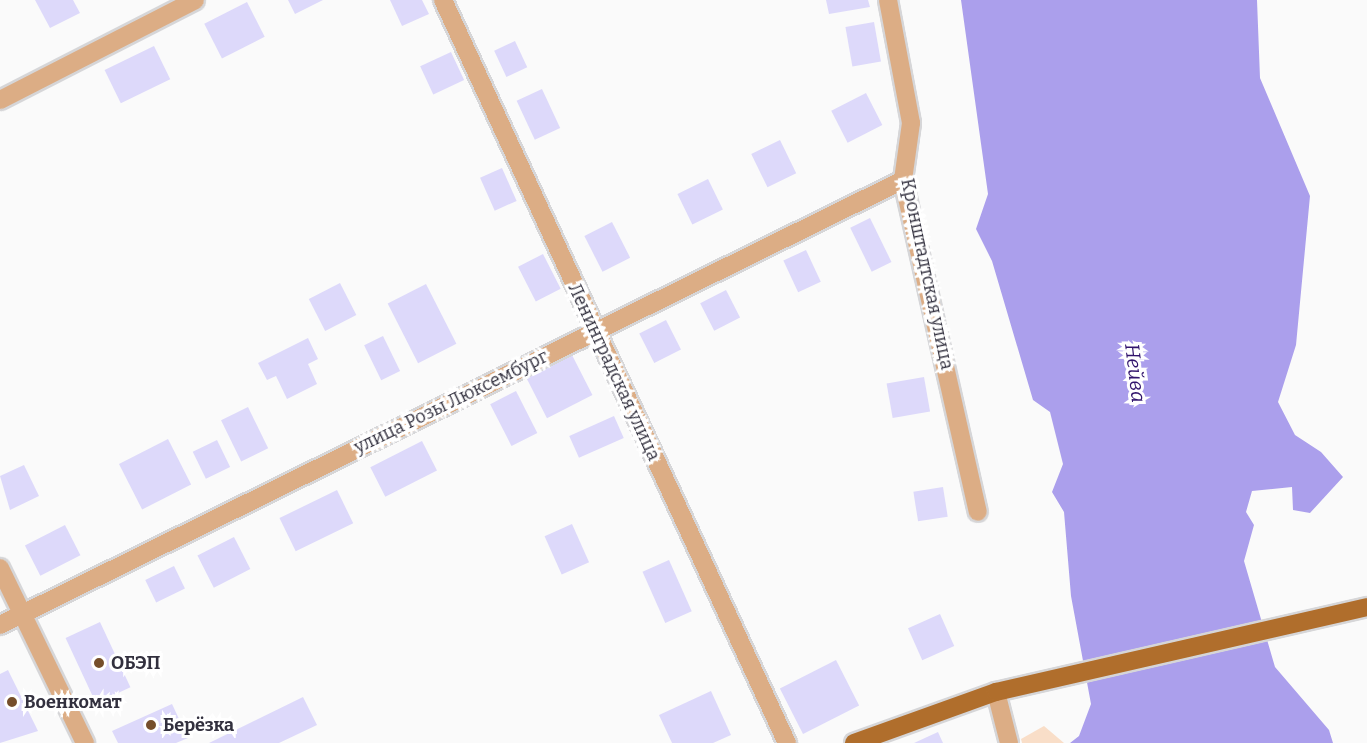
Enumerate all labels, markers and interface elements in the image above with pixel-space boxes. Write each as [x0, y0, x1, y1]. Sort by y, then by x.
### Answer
street label: Кронштадтская улица [896, 176, 958, 372]
street label: Ленинградская улица [563, 280, 665, 464]
water label: Нейва [1119, 342, 1151, 404]
street label: улица Розы Люксембург [351, 346, 551, 458]
place label: ОБЭП [111, 652, 161, 674]
marker: ОБЭП [92, 656, 106, 670]
place label: Военкомат [24, 691, 122, 713]
marker: Военкомат [5, 695, 19, 709]
place label: Берёзка [163, 714, 234, 736]
marker: Берёзка [144, 718, 158, 732]

